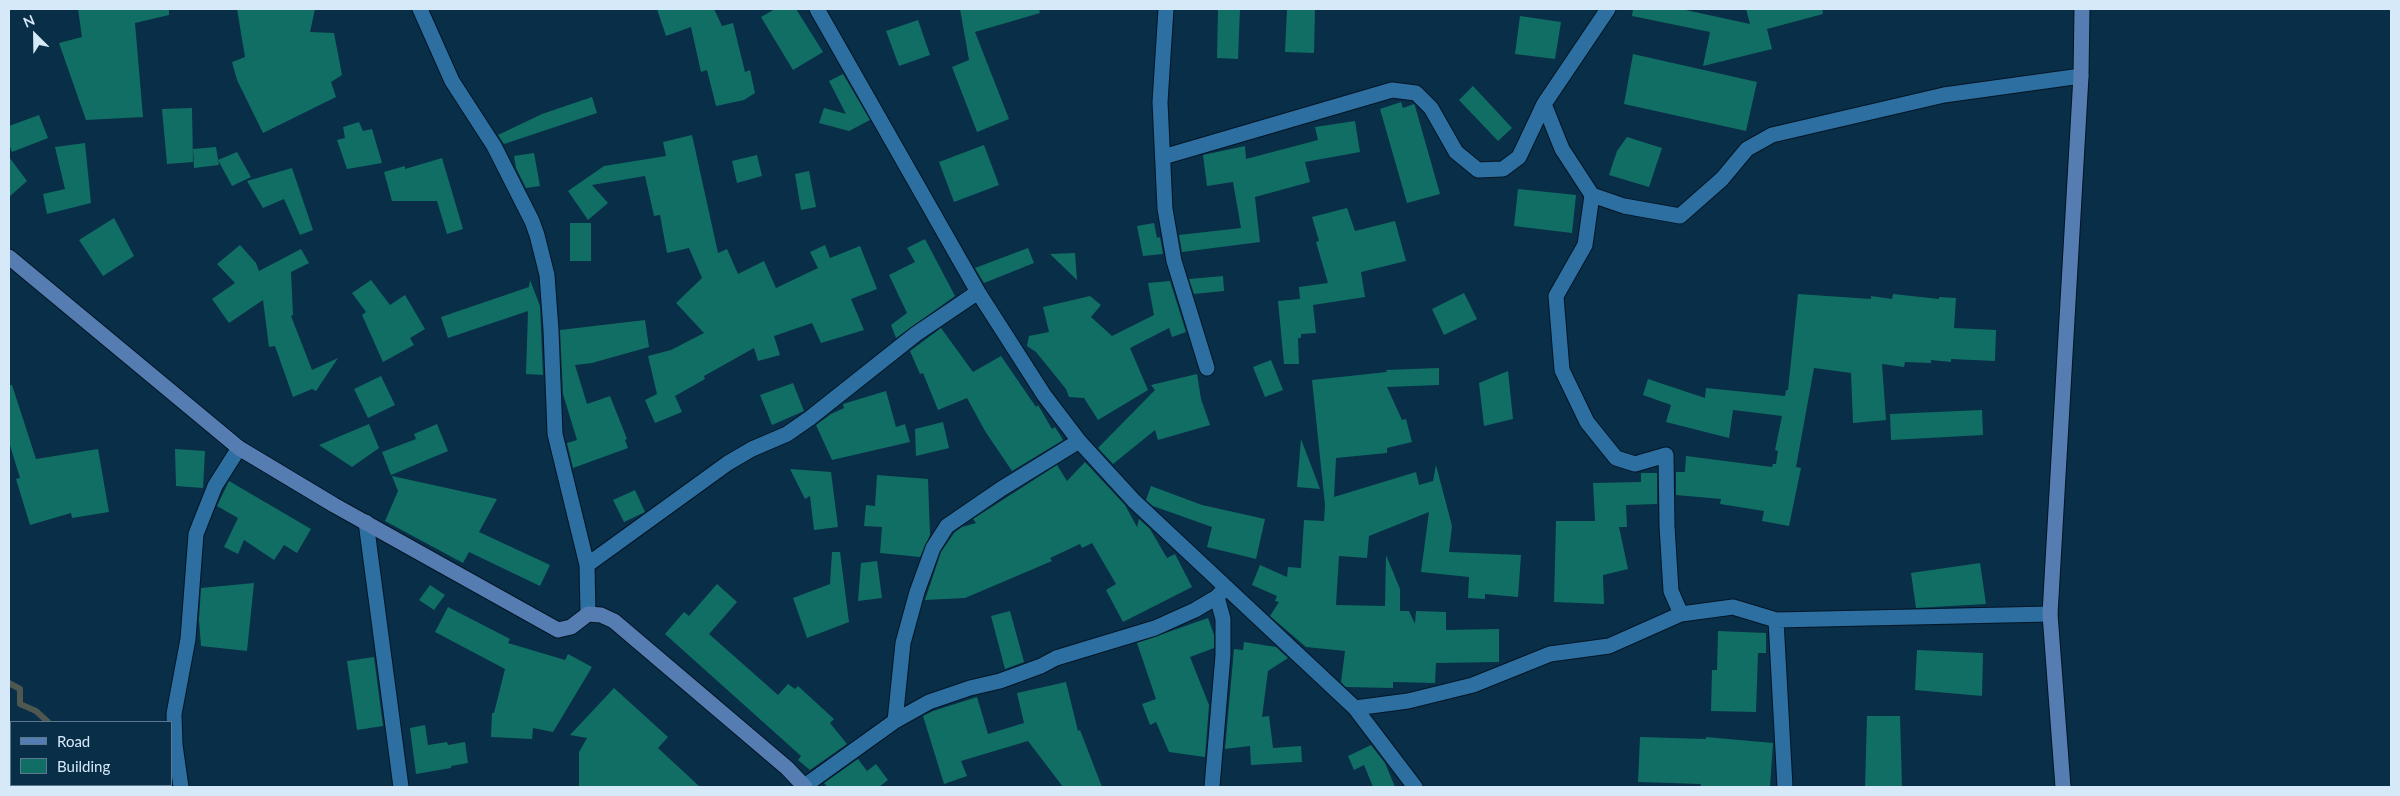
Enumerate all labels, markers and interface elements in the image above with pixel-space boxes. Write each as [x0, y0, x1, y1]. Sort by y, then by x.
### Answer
north arrow [10, 10, 60, 60]
text: N [21, 11, 37, 31]
legend [10, 721, 172, 786]
text: Road [57, 732, 90, 750]
text: Building [57, 757, 110, 775]

